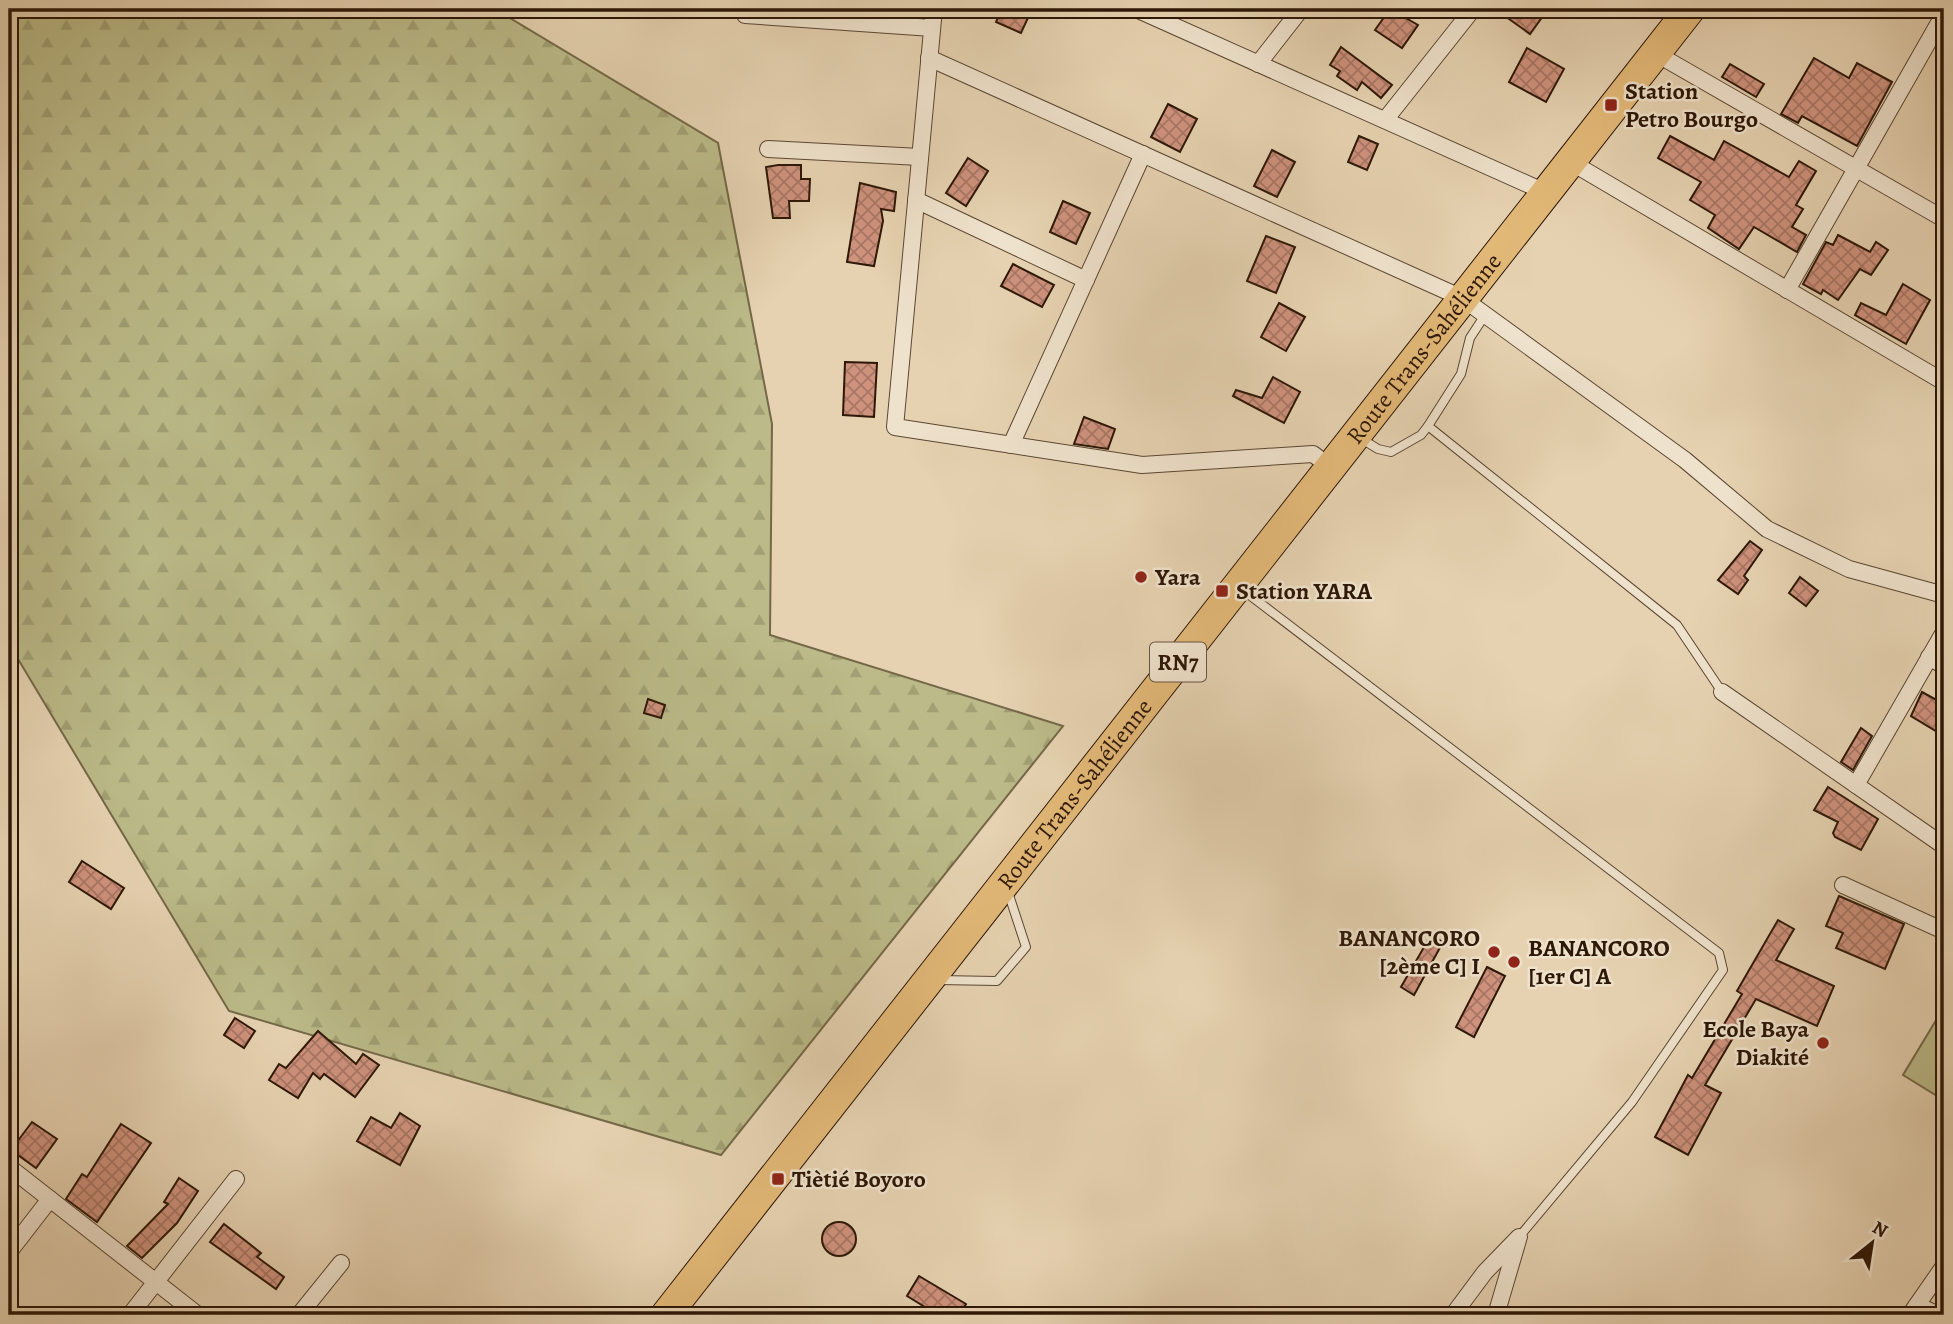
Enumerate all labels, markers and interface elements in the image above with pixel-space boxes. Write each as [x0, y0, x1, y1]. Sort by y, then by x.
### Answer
place label: Station Petro Bourgo [1625, 75, 1758, 135]
marker: Station Petro Bourgo [1603, 97, 1619, 113]
street label: Route Trans-Sahélienne [1339, 247, 1509, 451]
place label: Yara [1154, 561, 1201, 593]
marker: Yara [1133, 569, 1149, 585]
place label: Station YARA [1236, 575, 1373, 607]
marker: Station YARA [1214, 583, 1230, 599]
road number: RN7 [1150, 642, 1206, 682]
street label: Route Trans-Sahélienne [990, 692, 1159, 896]
place label: BANANCORO [2ème C] I [1338, 922, 1480, 982]
place label: BANANCORO [1er C] A [1528, 932, 1670, 992]
marker: BANANCORO [2ème C] I [1486, 944, 1502, 960]
marker: BANANCORO [1er C] A [1506, 954, 1522, 970]
place label: Ecole Baya Diakité [1702, 1013, 1809, 1073]
marker: Ecole Baya Diakité [1815, 1035, 1831, 1051]
place label: Tiètié Boyoro [792, 1163, 926, 1195]
marker: Tiètié Boyoro [770, 1171, 786, 1187]
north arrow [1838, 1208, 1908, 1278]
text: N [1868, 1214, 1893, 1244]

